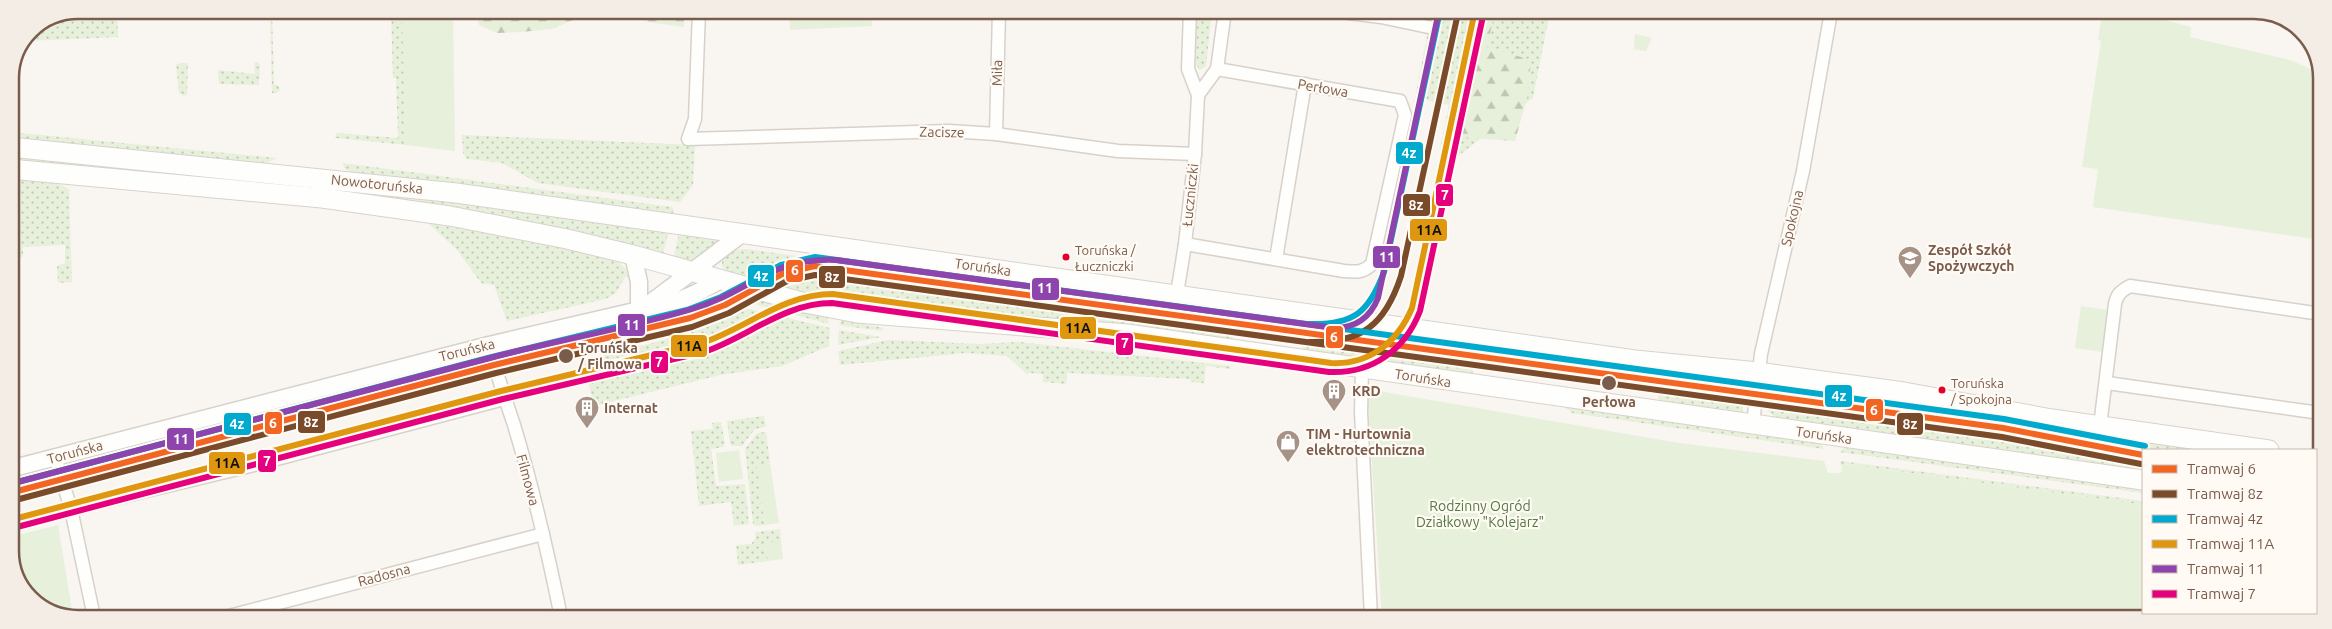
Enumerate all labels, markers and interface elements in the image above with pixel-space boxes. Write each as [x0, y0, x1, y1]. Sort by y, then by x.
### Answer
street label: Miła [989, 60, 1005, 86]
street label: Perłowa [1296, 76, 1350, 100]
street label: Zacisze [919, 124, 965, 140]
line badge: 4z [1395, 141, 1424, 165]
text: 4z [1402, 145, 1417, 161]
street label: Łuczniczki [1179, 163, 1201, 227]
street label: Nowotoruńska [330, 171, 424, 197]
line badge: 7 [1435, 183, 1454, 207]
text: 7 [1441, 187, 1449, 203]
street label: Spokojna [1778, 188, 1806, 248]
line badge: 8z [1402, 193, 1431, 217]
text: 8z [1409, 197, 1424, 213]
line badge: 11A [1409, 218, 1448, 242]
text: 11A [1416, 222, 1442, 238]
place label: Zespół Szkół Spożywczych [1928, 242, 2015, 274]
place label: Toruńska / Łuczniczki [1075, 243, 1137, 273]
line badge: 11 [1372, 245, 1401, 269]
school or university icon: Zespół Szkół Spożywczych [1897, 245, 1923, 279]
text: 11 [1379, 249, 1395, 265]
marker: Toruńska / Łuczniczki [1061, 252, 1071, 262]
street label: Toruńska [954, 255, 1012, 279]
line badge: 6 [785, 259, 804, 283]
text: 6 [791, 262, 799, 278]
line badge: 4z [747, 264, 775, 288]
line badge: 8z [818, 265, 846, 289]
text: 4z [754, 268, 769, 284]
text: 8z [825, 269, 840, 285]
line badge: 11 [1031, 277, 1060, 301]
text: 11 [1037, 280, 1053, 296]
line badge: 11 [617, 313, 646, 337]
line badge: 11A [1059, 316, 1097, 340]
text: 11 [624, 317, 640, 333]
text: 11A [1065, 320, 1091, 336]
line badge: 6 [1325, 325, 1344, 349]
text: 6 [1330, 329, 1338, 345]
line badge: 7 [1115, 332, 1134, 356]
line badge: 11A [670, 334, 708, 358]
street label: Toruńska [437, 335, 497, 365]
text: 7 [1121, 335, 1129, 351]
text: 11A [676, 338, 702, 354]
place label: Toruńska / Filmowa [577, 340, 642, 372]
marker: Toruńska / Filmowa [557, 347, 575, 365]
line badge: 7 [650, 350, 669, 374]
text: 7 [655, 354, 663, 370]
street label: Toruńska [1394, 366, 1452, 390]
marker: Perłowa [1600, 374, 1618, 392]
place label: Toruńska / Spokojna [1950, 376, 2012, 406]
building icon: KRD [1321, 378, 1347, 412]
place label: KRD [1352, 383, 1381, 399]
line badge: 4z [1824, 384, 1853, 408]
marker: Toruńska / Spokojna [1937, 385, 1947, 395]
text: 4z [1832, 388, 1847, 404]
place label: Perłowa [1582, 394, 1636, 410]
building icon: Internat [574, 395, 600, 429]
line badge: 6 [1865, 398, 1884, 422]
place label: Internat [604, 400, 658, 416]
text: 6 [1870, 402, 1878, 418]
line badge: 8z [297, 410, 326, 434]
line badge: 6 [264, 411, 283, 435]
line badge: 4z [223, 412, 252, 436]
line badge: 8z [1896, 412, 1924, 436]
text: 8z [304, 414, 319, 430]
text: 6 [269, 415, 277, 431]
text: 4z [230, 416, 245, 432]
text: 8z [1903, 416, 1918, 432]
street label: Toruńska [1795, 423, 1853, 447]
place label: TIM - Hurtownia elektrotechniczna [1306, 426, 1425, 458]
line badge: 11 [166, 427, 195, 451]
shop icon: TIM - Hurtownia elektrotechniczna [1275, 429, 1301, 463]
text: 11 [173, 431, 189, 447]
street label: Toruńska [45, 437, 105, 467]
line badge: 7 [257, 449, 277, 473]
legend [2142, 449, 2317, 614]
line badge: 11A [208, 451, 246, 475]
street label: Filmowa [513, 452, 543, 508]
text: 7 [263, 453, 271, 469]
text: 11A [214, 455, 240, 471]
text: Tramwaj 6 [2187, 460, 2256, 477]
text: Tramwaj 8z [2187, 485, 2263, 502]
park label: Rodzinny Ogród Działkowy "Kolejarz" [1416, 498, 1544, 530]
text: Tramwaj 4z [2187, 510, 2263, 527]
text: Tramwaj 11A [2187, 535, 2274, 552]
street label: Radosna [356, 560, 412, 590]
text: Tramwaj 11 [2187, 560, 2265, 577]
text: Tramwaj 7 [2187, 585, 2256, 602]

